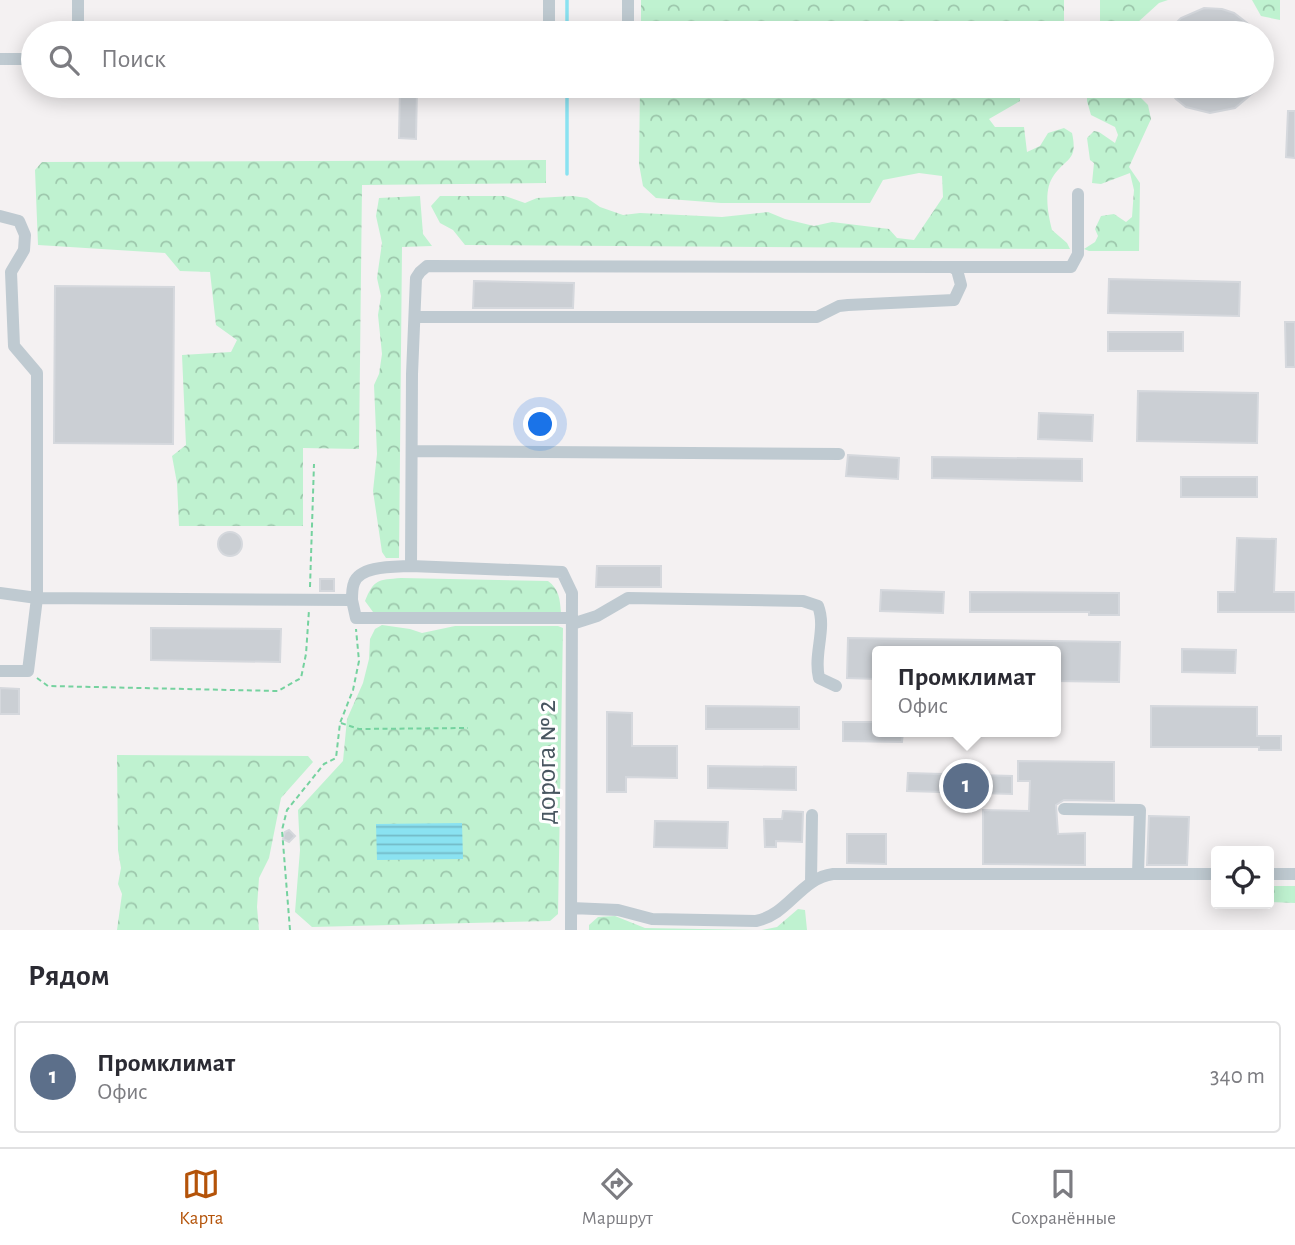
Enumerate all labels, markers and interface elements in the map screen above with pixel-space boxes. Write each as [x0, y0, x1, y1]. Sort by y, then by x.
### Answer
search box [21, 21, 1274, 98]
icon: search [45, 41, 83, 79]
text: Поиск [101, 46, 166, 72]
your location [523, 407, 557, 441]
popup [872, 646, 1061, 737]
text: Промклимат [897, 664, 1036, 690]
text: Офис [897, 695, 948, 718]
street label: дорога № 2 [533, 700, 561, 824]
pin: 1 [943, 760, 989, 812]
map controls [1211, 846, 1274, 909]
button: locate [1211, 846, 1274, 909]
text: Рядом [28, 961, 110, 991]
text: Промклимат [97, 1050, 235, 1076]
text: 1 [49, 1065, 57, 1088]
text: 340 m [1210, 1065, 1265, 1088]
text: Офис [97, 1081, 148, 1104]
tab: Карта [179, 1165, 224, 1230]
tab: Маршрут [582, 1165, 653, 1230]
tab: Сохранённые [1011, 1165, 1116, 1230]

